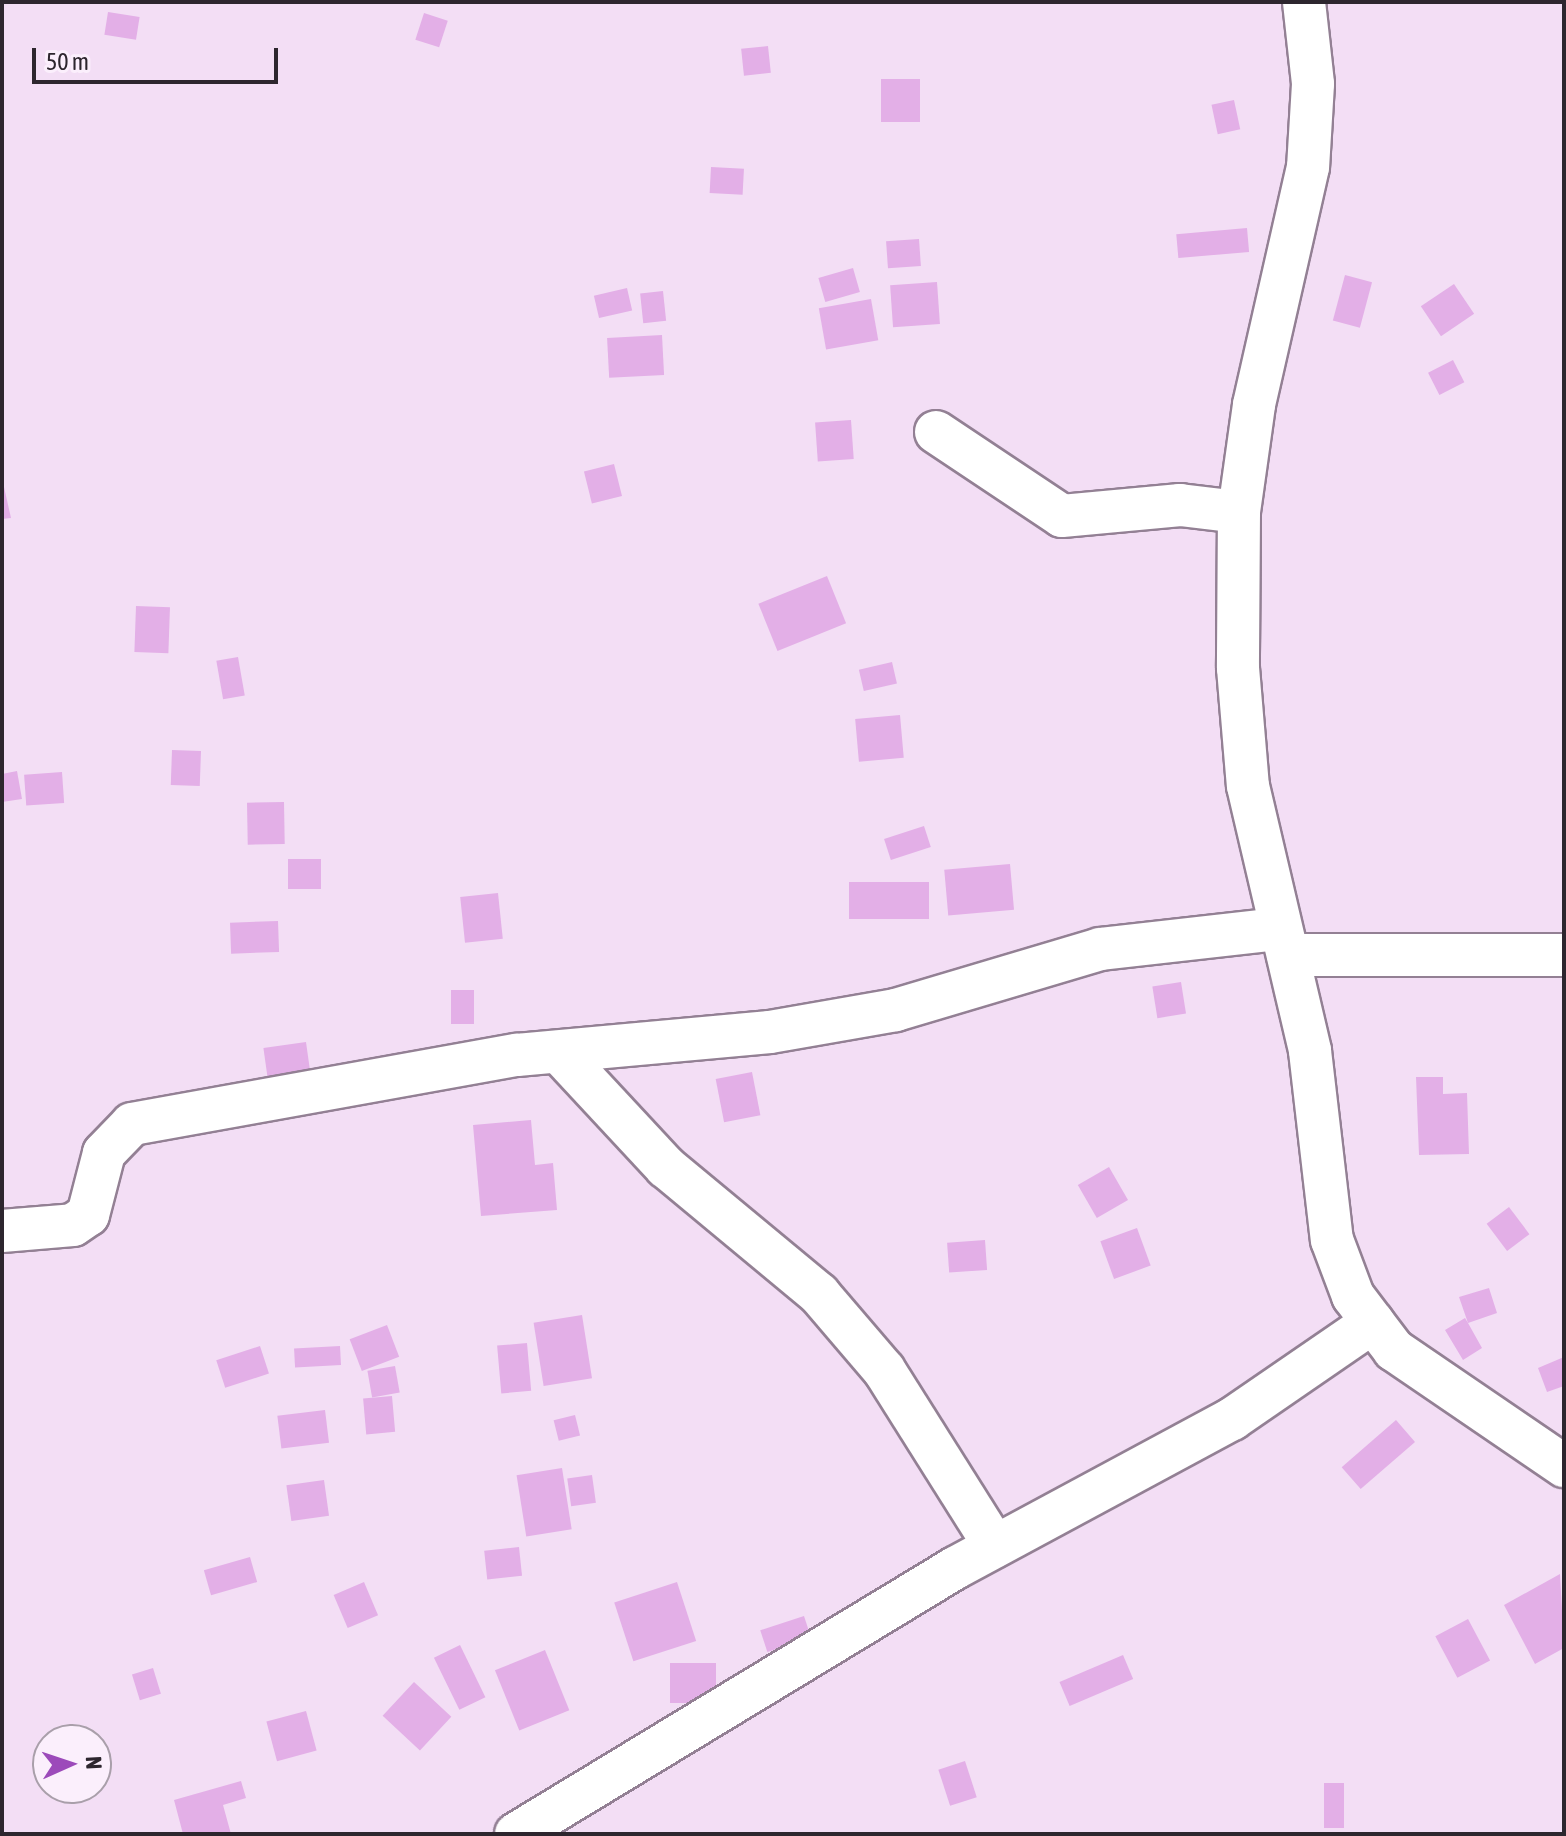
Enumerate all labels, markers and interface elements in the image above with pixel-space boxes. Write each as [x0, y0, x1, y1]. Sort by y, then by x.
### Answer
scale bar [36, 32, 282, 82]
text: 50 m [46, 48, 89, 75]
north arrow [32, 1724, 112, 1804]
text: N [81, 1756, 107, 1770]

